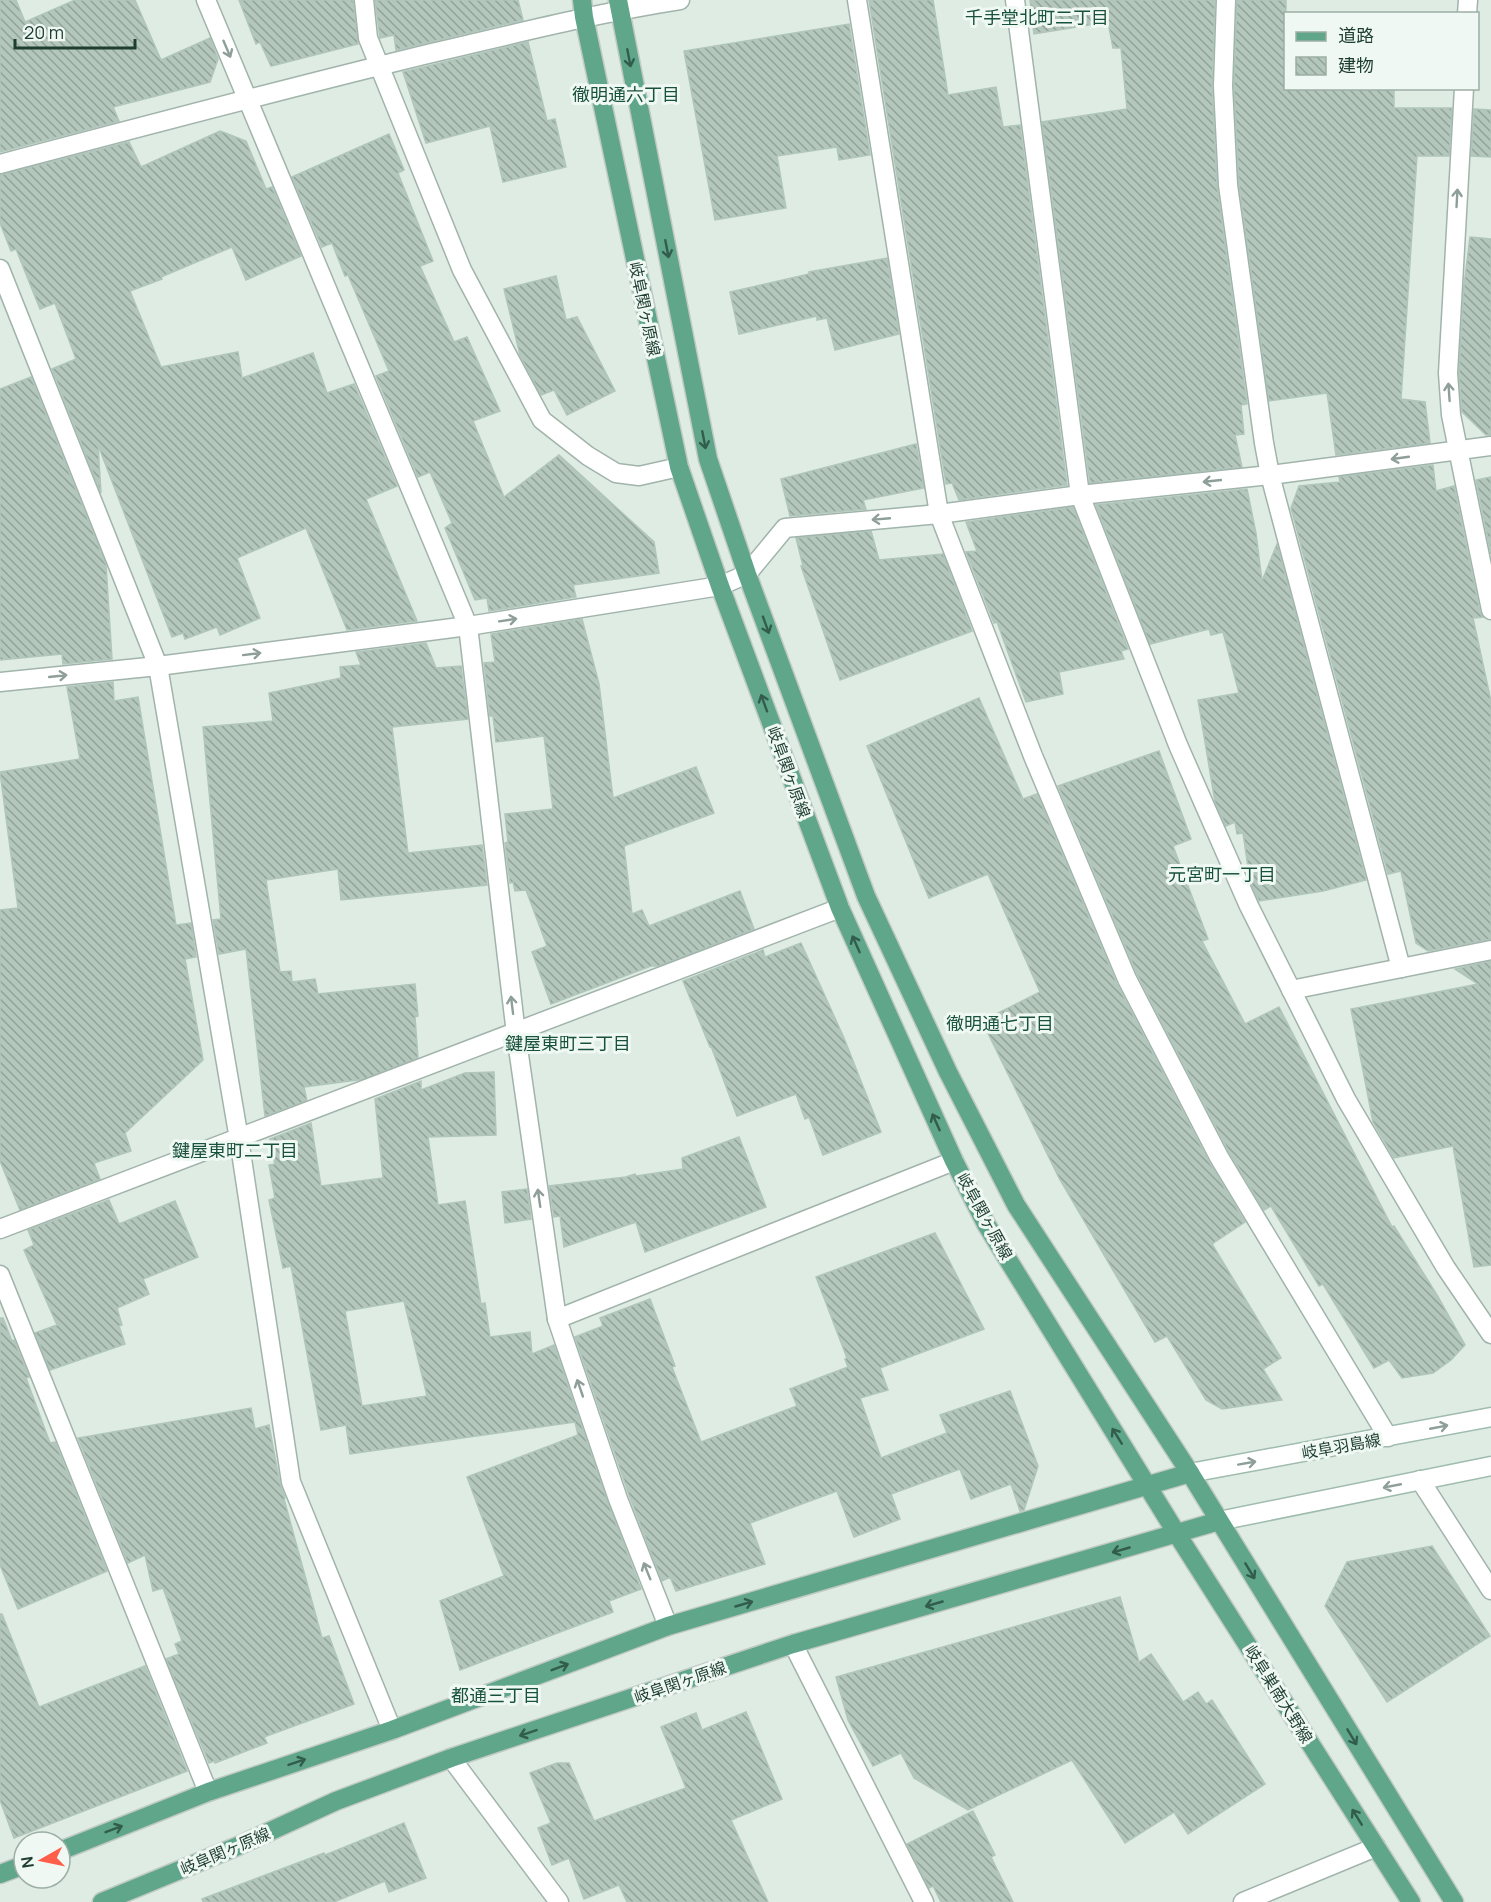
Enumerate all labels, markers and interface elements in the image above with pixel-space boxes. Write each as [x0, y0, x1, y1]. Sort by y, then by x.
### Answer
district label: 千手堂北町二丁目 [965, 5, 1109, 29]
scale bar [15, 12, 135, 50]
legend [1284, 12, 1479, 90]
text: 20 m [24, 20, 64, 44]
text: 道路 [1338, 23, 1374, 47]
one-way arrow [222, 39, 233, 58]
one-way arrow [624, 47, 635, 67]
text: 建物 [1338, 53, 1374, 77]
district label: 徹明通六丁目 [572, 82, 680, 106]
one-way arrow [1452, 188, 1463, 208]
one-way arrow [662, 239, 673, 258]
street label: 岐阜関ヶ原線 [624, 260, 666, 358]
one-way arrow [1443, 383, 1454, 403]
one-way arrow [699, 430, 710, 449]
one-way arrow [1391, 452, 1410, 463]
one-way arrow [1203, 476, 1223, 487]
one-way arrow [872, 514, 892, 525]
one-way arrow [497, 614, 517, 625]
one-way arrow [761, 615, 772, 634]
one-way arrow [242, 648, 261, 659]
one-way arrow [48, 670, 68, 681]
one-way arrow [757, 695, 768, 713]
street label: 岐阜関ヶ原線 [762, 723, 816, 821]
district label: 元宮町一丁目 [1168, 862, 1276, 886]
one-way arrow [850, 936, 861, 954]
one-way arrow [507, 996, 518, 1016]
district label: 徹明通七丁目 [946, 1011, 1054, 1035]
district label: 鍵屋東町三丁目 [505, 1031, 631, 1055]
one-way arrow [930, 1113, 941, 1131]
district label: 鍵屋東町二丁目 [172, 1138, 298, 1162]
street label: 岐阜関ヶ原線 [952, 1169, 1018, 1263]
one-way arrow [534, 1189, 545, 1209]
one-way arrow [574, 1379, 585, 1398]
one-way arrow [1429, 1421, 1448, 1432]
one-way arrow [1110, 1428, 1122, 1445]
street label: 岐阜羽島線 [1300, 1428, 1382, 1464]
one-way arrow [1237, 1457, 1257, 1468]
one-way arrow [1383, 1481, 1403, 1492]
one-way arrow [1112, 1545, 1131, 1556]
one-way arrow [1244, 1562, 1256, 1579]
one-way arrow [641, 1563, 652, 1581]
one-way arrow [734, 1598, 753, 1609]
one-way arrow [924, 1598, 943, 1610]
street label: 岐阜巣南大野線 [1240, 1641, 1318, 1747]
street label: 岐阜関ヶ原線 [631, 1656, 729, 1708]
one-way arrow [550, 1660, 568, 1671]
district label: 都通三丁目 [451, 1683, 541, 1707]
one-way arrow [519, 1728, 538, 1739]
one-way arrow [1346, 1728, 1358, 1745]
one-way arrow [288, 1756, 307, 1767]
one-way arrow [1351, 1809, 1363, 1826]
street label: 岐阜関ヶ原線 [177, 1822, 273, 1880]
one-way arrow [105, 1823, 123, 1834]
north arrow [12, 1830, 72, 1890]
text: N [15, 1855, 39, 1870]

